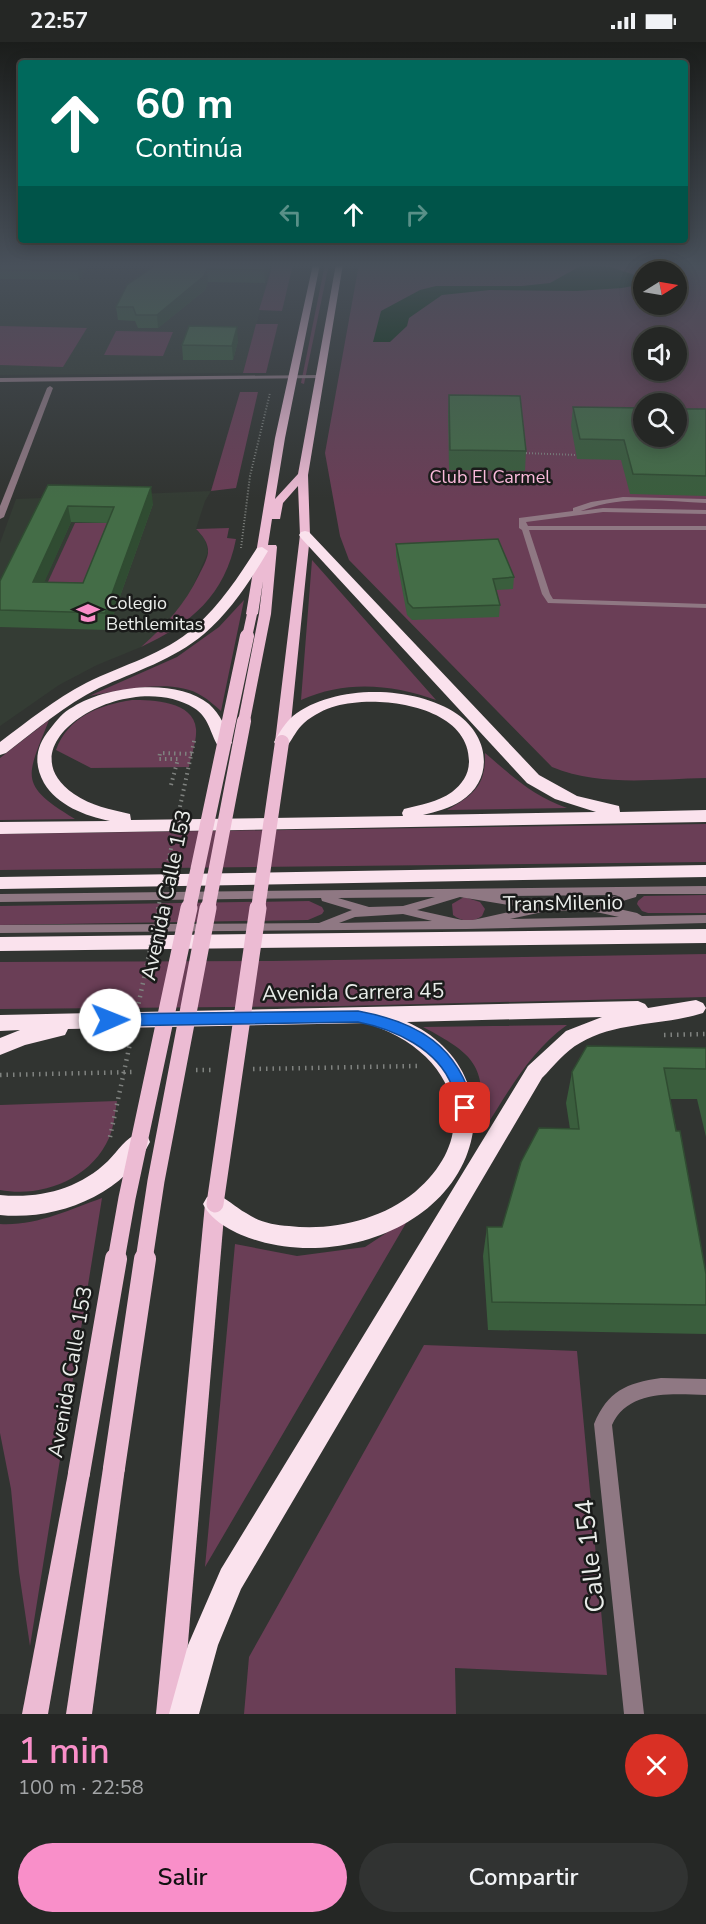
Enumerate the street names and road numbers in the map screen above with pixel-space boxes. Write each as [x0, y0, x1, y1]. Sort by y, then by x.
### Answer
street label: Avenida Calle 153 [134, 807, 198, 983]
street label: TransMilenio [503, 888, 623, 918]
street label: Avenida Carrera 45 [262, 976, 444, 1008]
street label: Avenida Calle 153 [41, 1284, 99, 1460]
street label: Calle 154 [567, 1498, 613, 1614]

